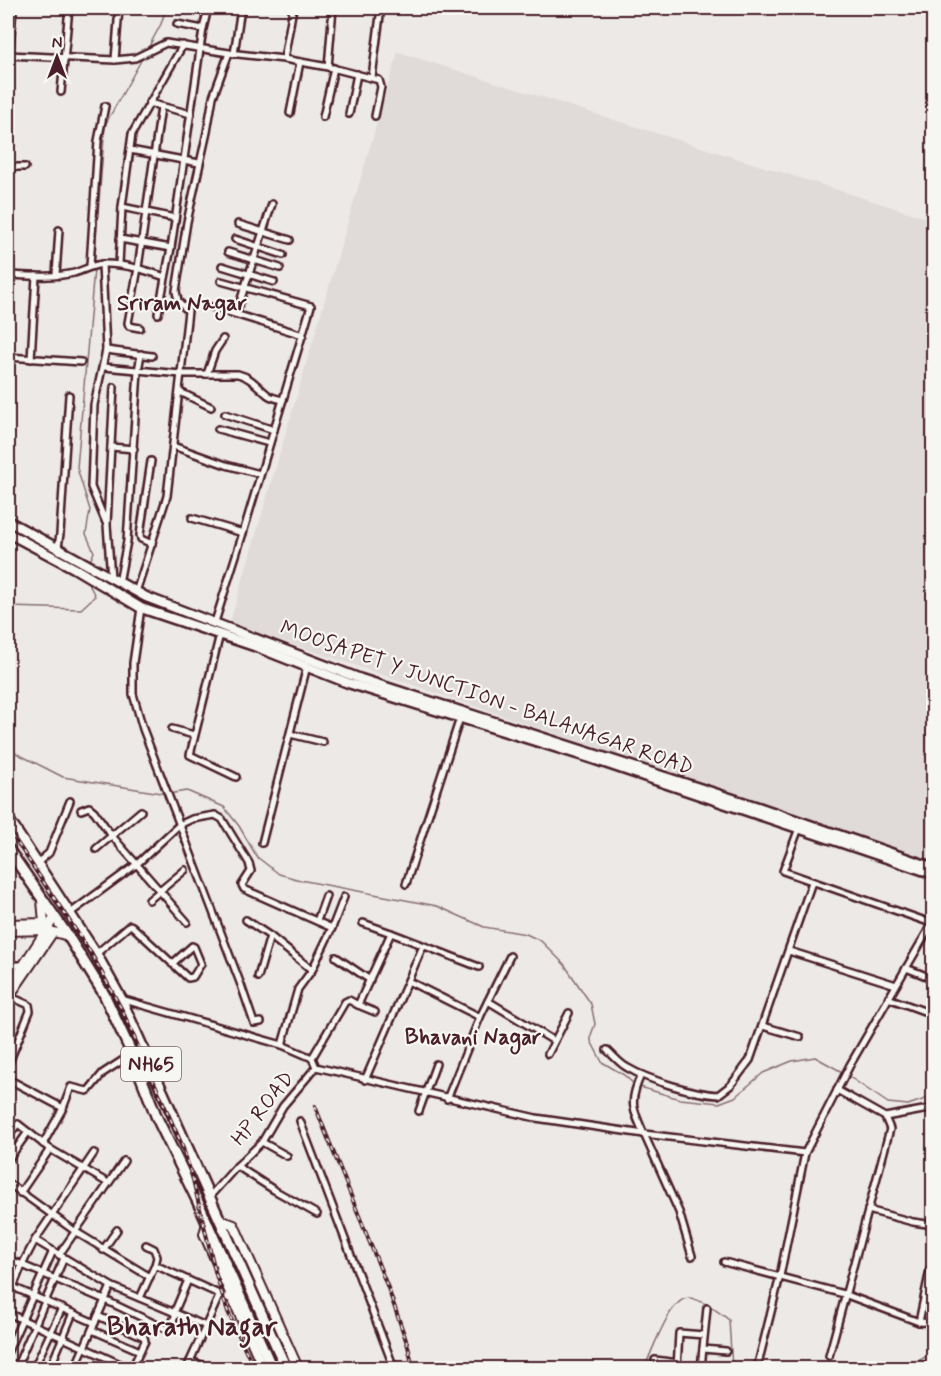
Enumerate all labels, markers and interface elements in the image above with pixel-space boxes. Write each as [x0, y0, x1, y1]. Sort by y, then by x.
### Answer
north arrow [27, 27, 87, 87]
text: N [52, 33, 62, 54]
district label: Sriram Nagar [117, 290, 248, 321]
street label: MOOSAPET Y JUNCTION - BALANAGAR ROAD [276, 614, 697, 782]
district label: Bhavani Nagar [405, 1024, 542, 1055]
road number: NH65 [121, 1047, 181, 1081]
street label: HP ROAD [225, 1066, 301, 1152]
district label: Bharath Nagar [107, 1310, 279, 1348]

